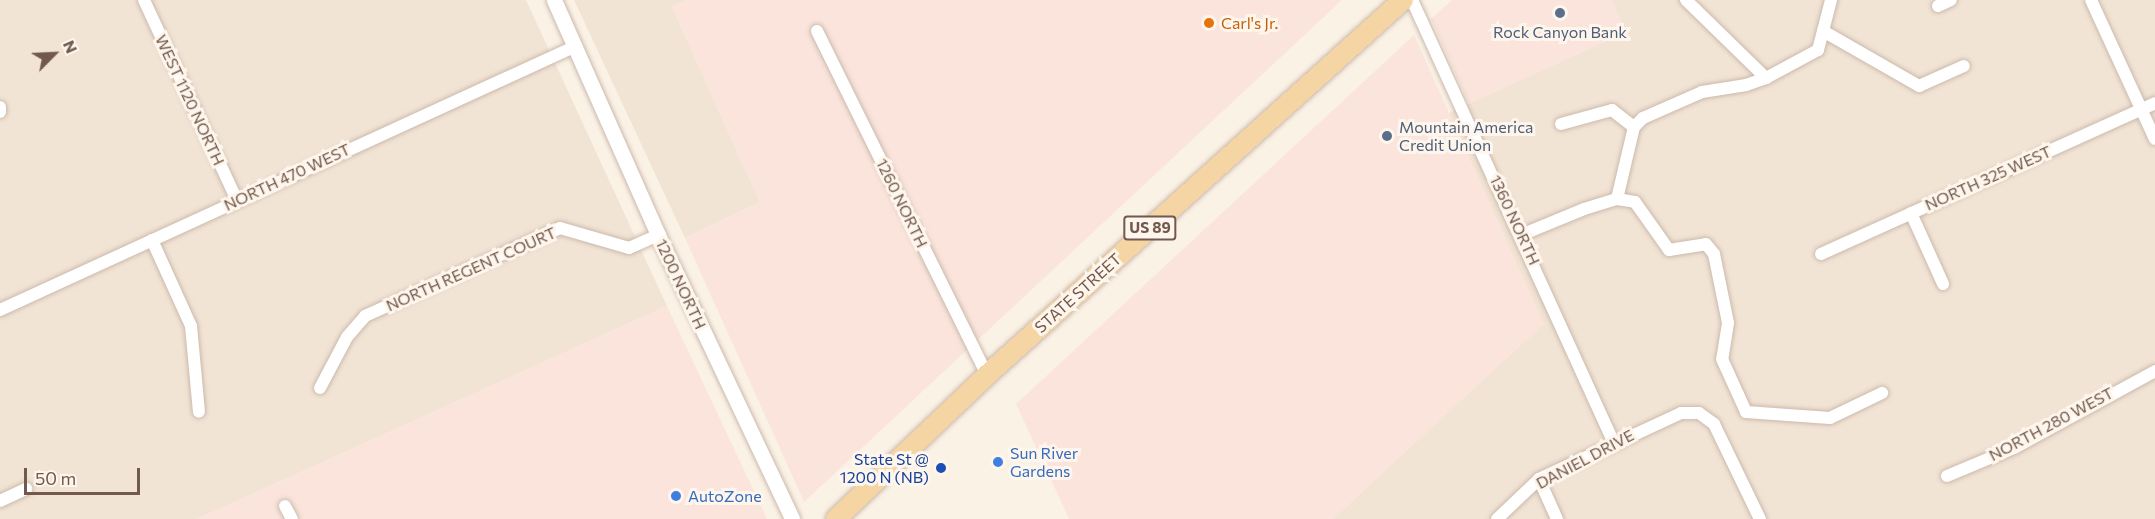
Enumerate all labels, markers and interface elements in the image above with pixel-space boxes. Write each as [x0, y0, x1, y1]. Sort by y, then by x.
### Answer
marker: Rock Canyon Bank [1553, 6, 1567, 20]
place label: Carl's Jr. [1221, 13, 1278, 33]
marker: Carl's Jr. [1202, 16, 1216, 30]
place label: Rock Canyon Bank [1493, 22, 1627, 42]
north arrow [24, 24, 84, 84]
street label: WEST 1120 NORTH [151, 32, 229, 168]
text: N [60, 37, 82, 56]
place label: Mountain America Credit Union [1399, 117, 1533, 155]
marker: Mountain America Credit Union [1380, 129, 1394, 143]
street label: NORTH 470 WEST [221, 139, 353, 215]
street label: NORTH 325 WEST [1922, 142, 2054, 214]
street label: 1260 NORTH [872, 155, 932, 251]
street label: 1360 NORTH [1486, 172, 1544, 268]
road number: US 89 [1123, 216, 1177, 240]
street label: NORTH REGENT COURT [383, 223, 559, 315]
street label: 1200 NORTH [652, 236, 710, 332]
street label: STATE STREET [1031, 249, 1125, 337]
street label: NORTH 280 WEST [1986, 383, 2116, 465]
street label: DANIEL DRIVE [1533, 425, 1637, 493]
place label: Sun River Gardens [1010, 443, 1078, 481]
place label: State St @ 1200 N (NB) [840, 449, 929, 487]
marker: Sun River Gardens [991, 455, 1005, 469]
scale bar [27, 456, 142, 494]
marker: State St @ 1200 N (NB) [934, 461, 948, 475]
text: 50 m [35, 467, 76, 489]
place label: AutoZone [688, 486, 762, 506]
marker: AutoZone [669, 489, 683, 503]

